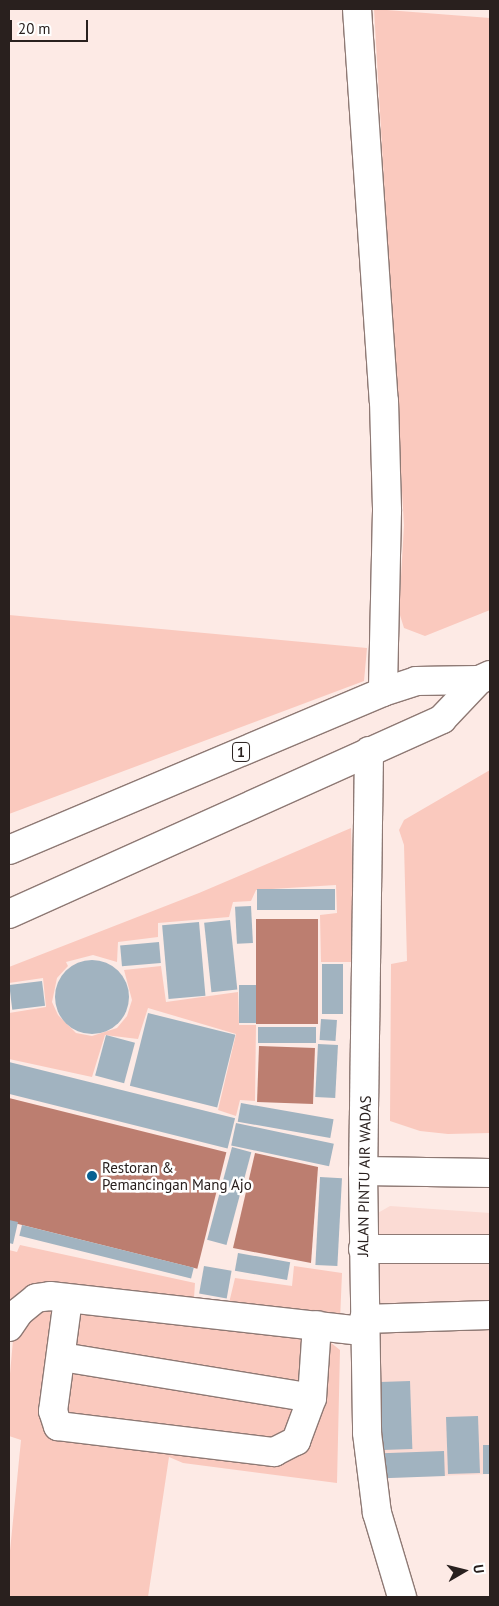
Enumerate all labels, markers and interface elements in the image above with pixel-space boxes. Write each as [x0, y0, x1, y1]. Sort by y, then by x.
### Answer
scale bar [12, 10, 90, 42]
text: 20 m [18, 19, 51, 38]
road number: 1 [231, 740, 251, 764]
street label: JALAN PINTU AIR WADAS [354, 1095, 374, 1257]
place label: Restoran & Pemancingan Mang Ajo [102, 1158, 252, 1193]
marker: Restoran & Pemancingan Mang Ajo [86, 1170, 98, 1182]
north arrow [439, 1546, 489, 1596]
text: U [469, 1563, 488, 1575]

